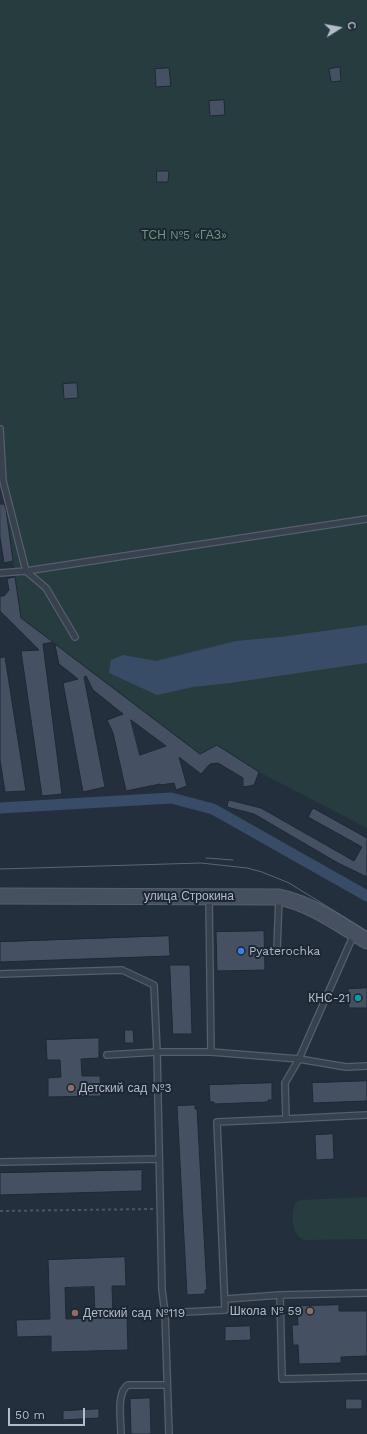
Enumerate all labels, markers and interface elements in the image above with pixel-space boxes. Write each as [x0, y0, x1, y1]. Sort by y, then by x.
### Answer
north arrow [319, 8, 359, 48]
text: С [344, 20, 358, 31]
park label: ТСН №5 «ГАЗ» [141, 228, 227, 242]
street label: улица Строкина [144, 889, 234, 903]
place label: Pyaterochka [249, 944, 320, 958]
marker: Pyaterochka [236, 946, 246, 956]
place label: КНС-21 [308, 991, 350, 1005]
marker: КНС-21 [353, 993, 363, 1003]
place label: Детский сад №3 [79, 1081, 171, 1095]
marker: Детский сад №3 [66, 1083, 76, 1093]
place label: Школа № 59 [230, 1304, 302, 1318]
place label: Детский сад №119 [83, 1306, 185, 1320]
marker: Школа № 59 [305, 1306, 315, 1316]
marker: Детский сад №119 [70, 1308, 80, 1318]
scale bar [10, 1400, 87, 1426]
text: 50 m [15, 1408, 45, 1422]

